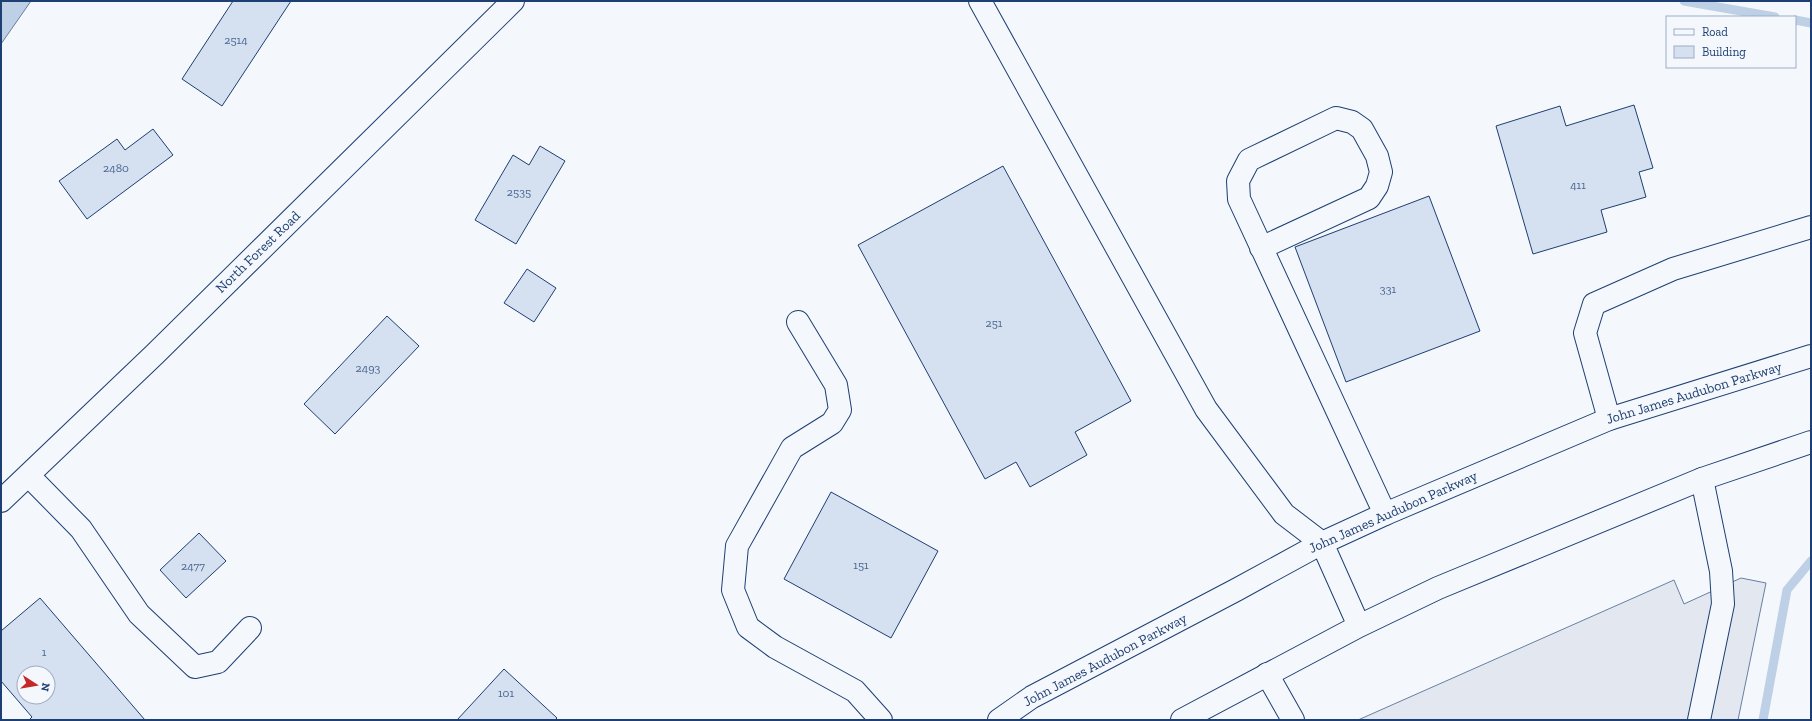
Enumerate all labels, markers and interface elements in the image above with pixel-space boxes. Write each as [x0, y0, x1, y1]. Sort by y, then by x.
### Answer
legend [1666, 16, 1796, 68]
text: Road [1702, 25, 1728, 39]
house number: 2514 [224, 33, 248, 47]
text: Building [1702, 45, 1746, 59]
house number: 2480 [103, 161, 129, 175]
house number: 411 [1570, 178, 1586, 192]
house number: 2535 [507, 185, 531, 199]
street label: North Forest Road [212, 207, 304, 297]
house number: 331 [1380, 282, 1397, 296]
house number: 251 [986, 316, 1003, 330]
street label: John James Audubon Parkway [1604, 358, 1785, 428]
house number: 2493 [356, 361, 381, 375]
street label: John James Audubon Parkway [1306, 467, 1481, 557]
house number: 151 [853, 558, 869, 572]
house number: 2477 [181, 559, 205, 573]
street label: John James Audubon Parkway [1020, 609, 1190, 710]
house number: 1 [42, 645, 47, 659]
north arrow [16, 665, 56, 705]
text: N [38, 682, 53, 693]
house number: 101 [498, 686, 514, 700]

